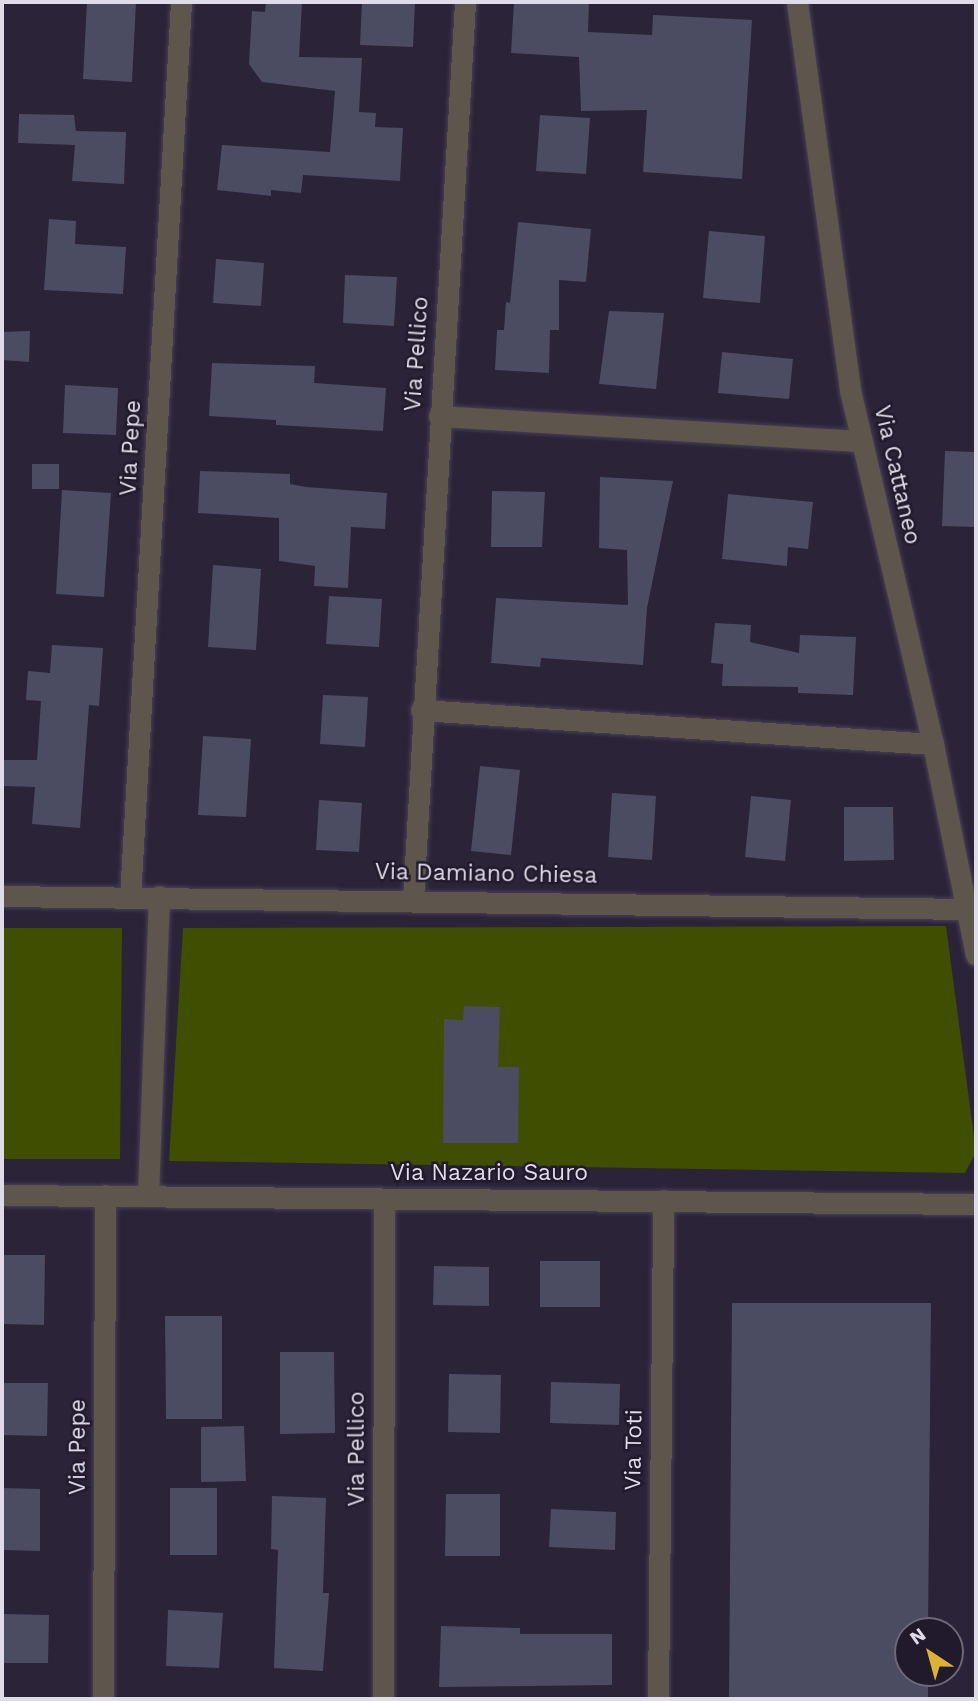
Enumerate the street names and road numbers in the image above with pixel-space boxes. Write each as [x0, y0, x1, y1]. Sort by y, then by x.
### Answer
street label: Via Pellico [399, 295, 435, 413]
street label: Via Pepe [115, 399, 147, 497]
street label: Via Cattaneo [868, 403, 926, 547]
street label: Via Damiano Chiesa [374, 858, 598, 890]
street label: Via Nazario Sauro [390, 1159, 588, 1187]
street label: Via Pellico [343, 1391, 371, 1507]
street label: Via Pepe [64, 1399, 92, 1495]
street label: Via Toti [619, 1408, 649, 1492]

